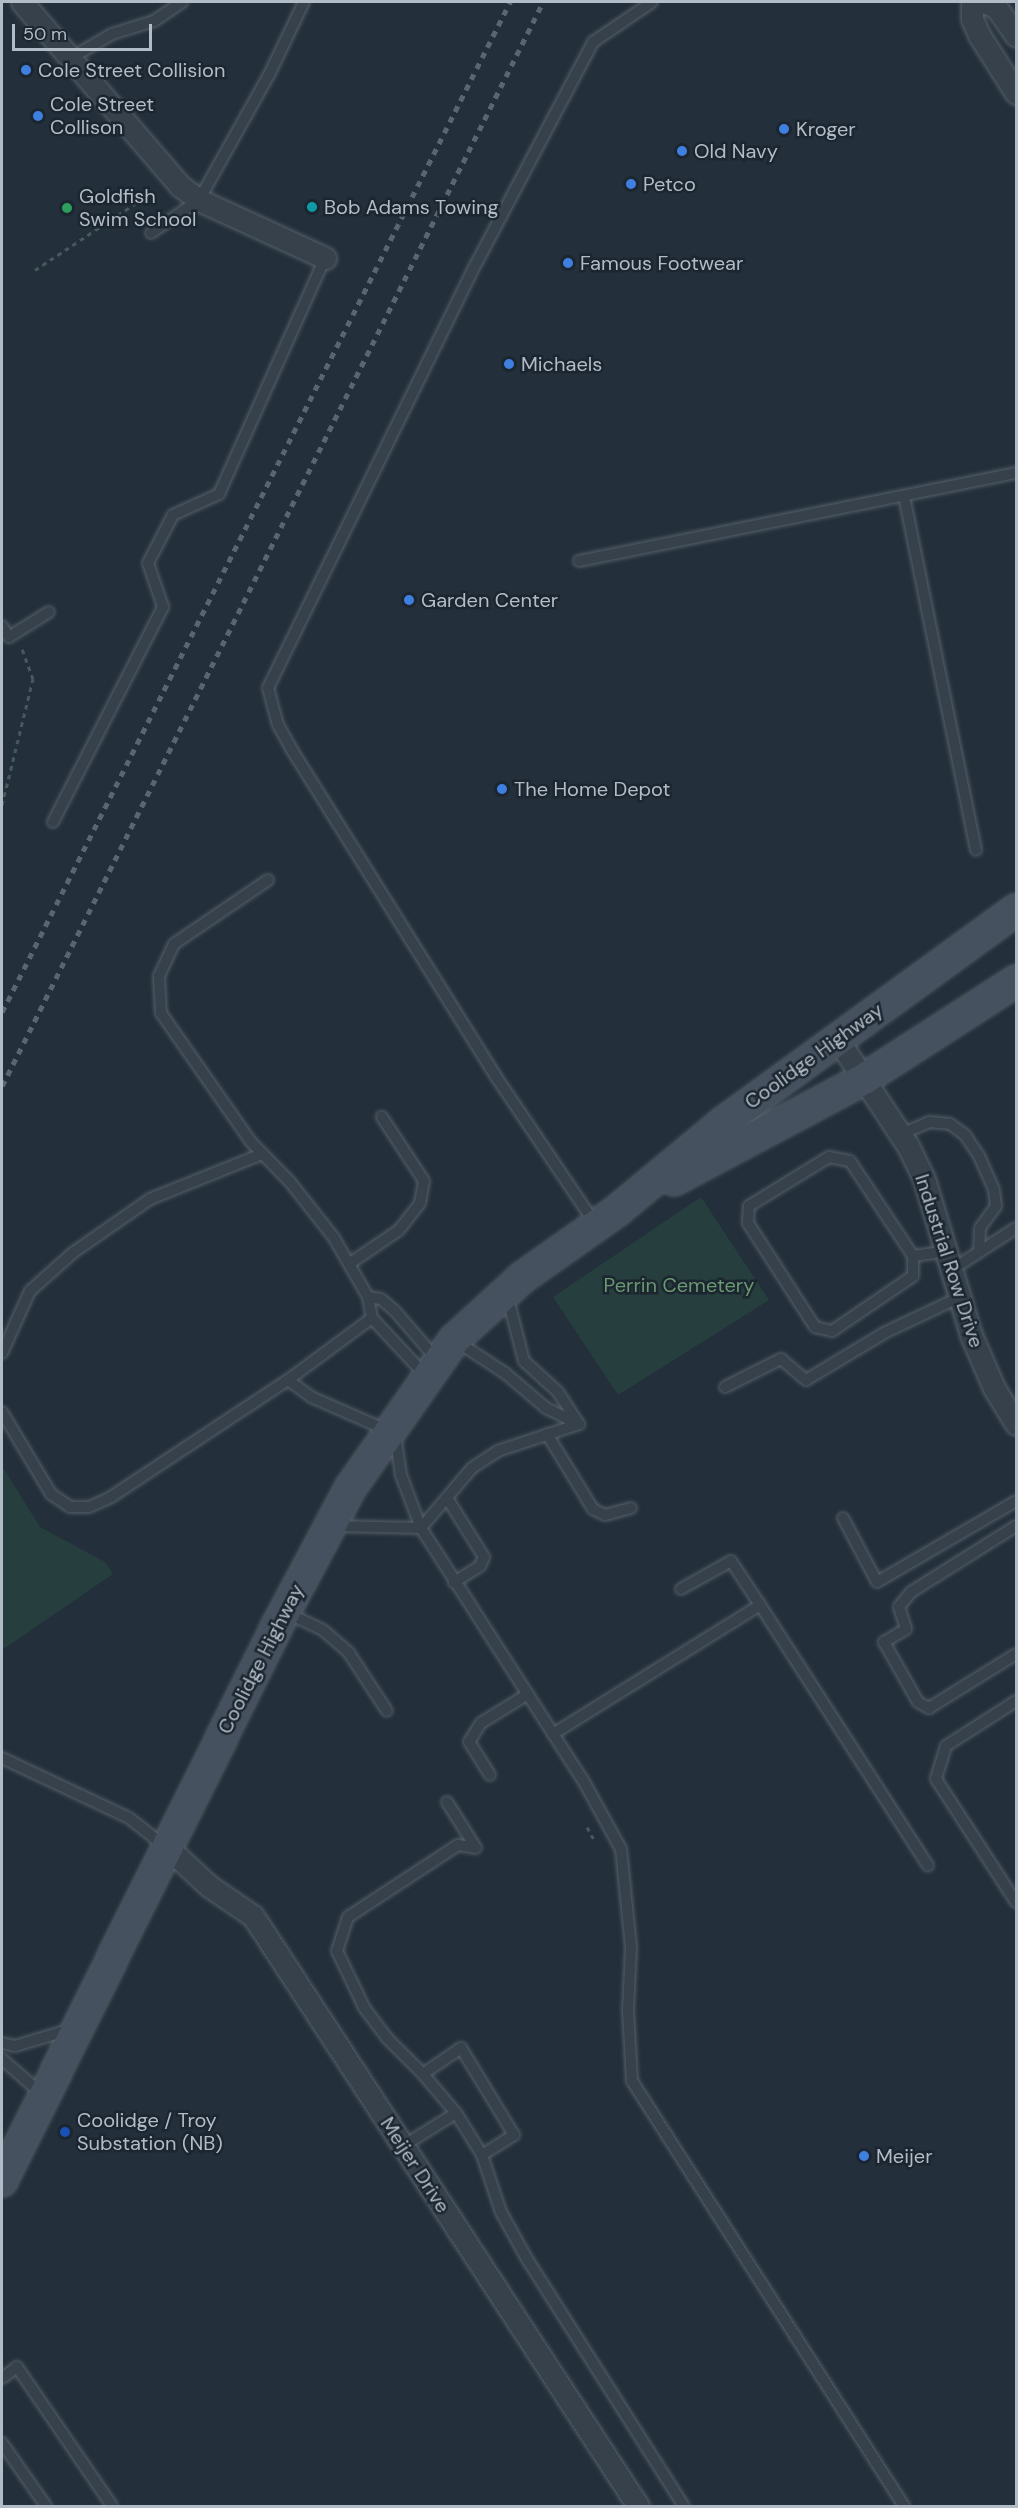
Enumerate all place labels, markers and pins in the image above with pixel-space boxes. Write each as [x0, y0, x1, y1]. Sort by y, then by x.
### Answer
place label: Cole Street Collision [38, 58, 225, 82]
marker: Cole Street Collision [19, 63, 33, 77]
place label: Cole Street Collison [50, 92, 154, 139]
marker: Cole Street Collison [31, 109, 45, 123]
place label: Kroger [796, 117, 856, 141]
marker: Kroger [777, 122, 791, 136]
place label: Old Navy [694, 139, 778, 163]
marker: Old Navy [675, 144, 689, 158]
place label: Petco [643, 172, 696, 196]
marker: Petco [624, 177, 638, 191]
place label: Goldfish Swim School [79, 184, 197, 231]
place label: Bob Adams Towing [324, 195, 499, 219]
marker: Bob Adams Towing [305, 200, 319, 214]
marker: Goldfish Swim School [60, 201, 74, 215]
place label: Famous Footwear [580, 251, 743, 275]
marker: Famous Footwear [561, 256, 575, 270]
place label: Michaels [521, 352, 602, 376]
marker: Michaels [502, 357, 516, 371]
place label: Garden Center [421, 588, 558, 612]
marker: Garden Center [402, 593, 416, 607]
place label: The Home Depot [514, 777, 670, 801]
marker: The Home Depot [495, 782, 509, 796]
place label: Coolidge / Troy Substation (NB) [77, 2108, 223, 2155]
marker: Coolidge / Troy Substation (NB) [58, 2125, 72, 2139]
place label: Meijer [876, 2144, 933, 2168]
marker: Meijer [857, 2149, 871, 2163]

